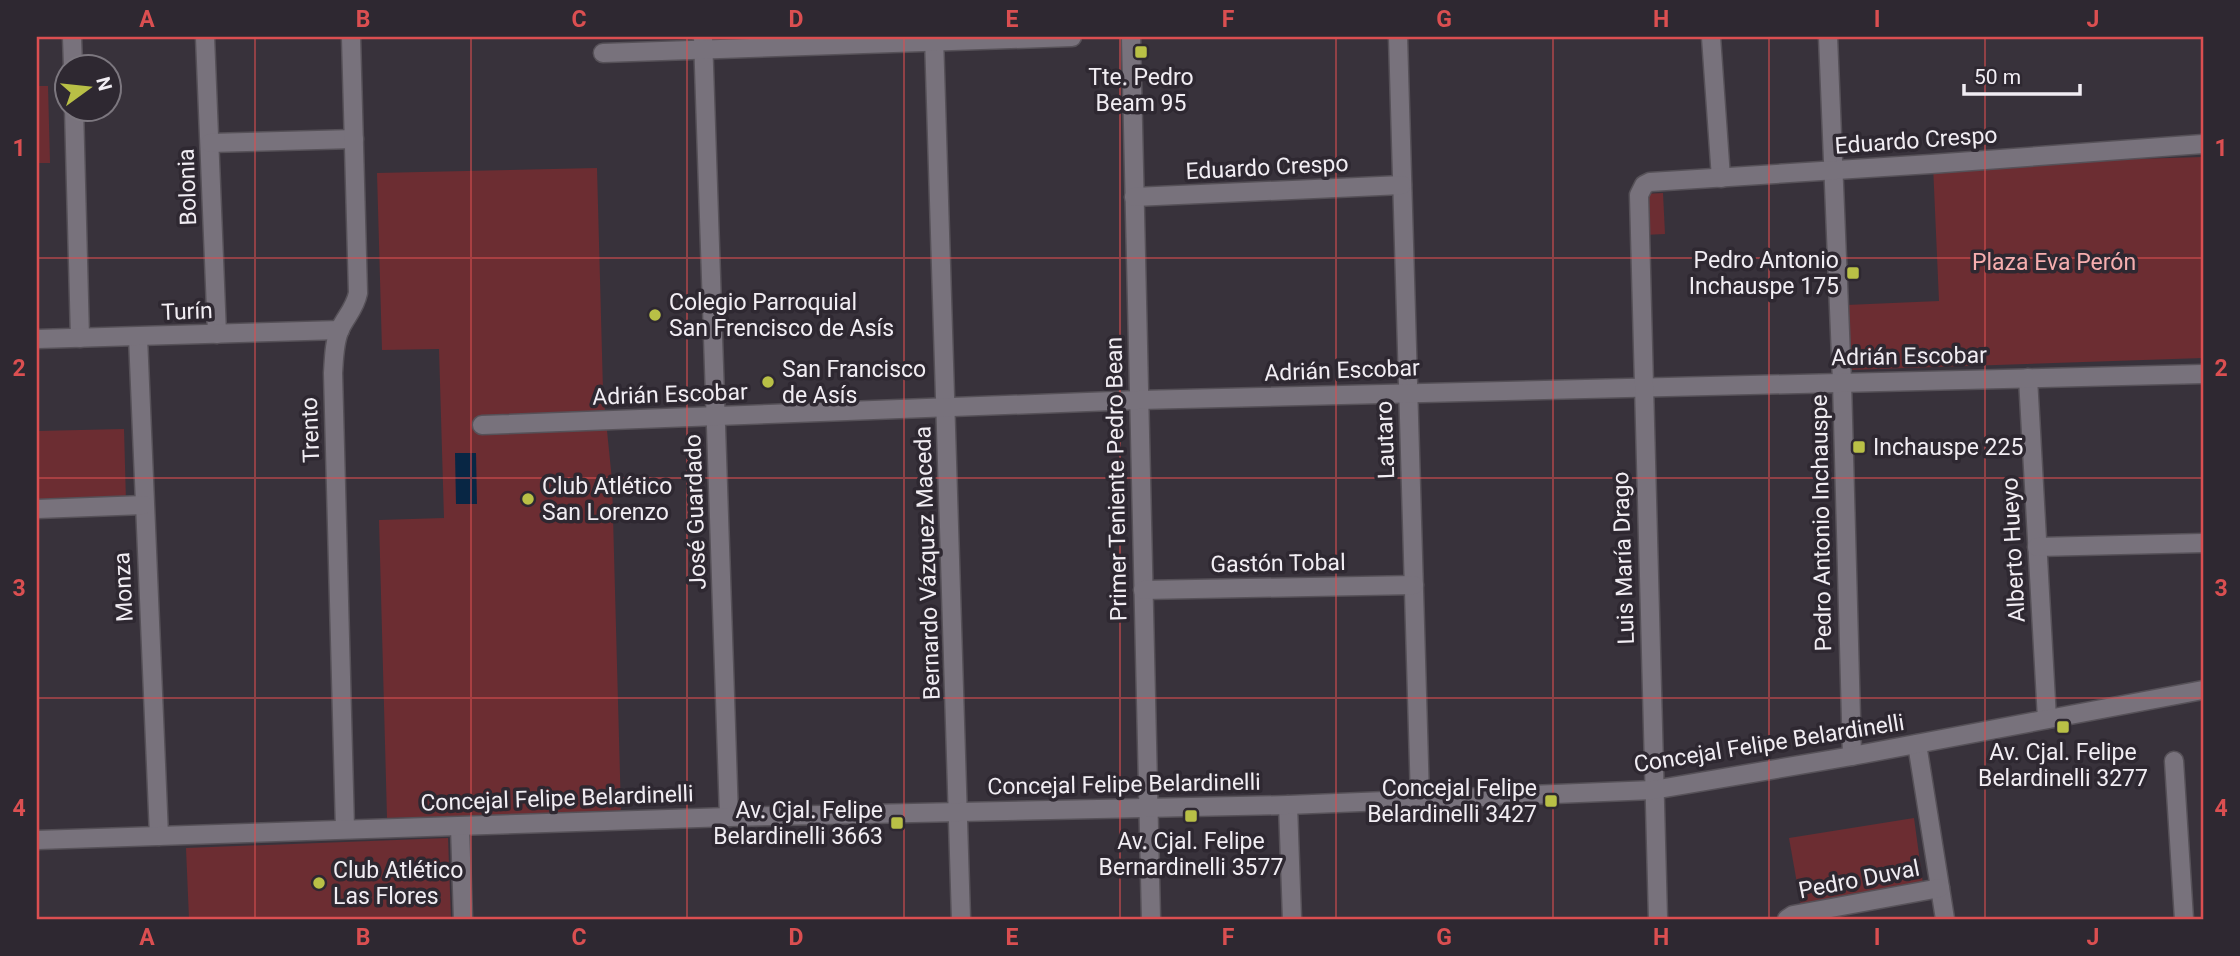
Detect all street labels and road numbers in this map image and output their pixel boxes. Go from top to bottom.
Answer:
street label: Eduardo Crespo [1834,121,1998,160]
street label: Bolonia [173,148,202,226]
street label: Eduardo Crespo [1185,150,1349,185]
street label: Turín [161,297,213,326]
street label: Primer Teniente Pedro Bean [1101,337,1132,621]
street label: Adrián Escobar [1831,342,1987,371]
street label: Adrián Escobar [1264,354,1420,387]
street label: Adrián Escobar [592,378,748,411]
street label: Pedro Antonio Inchauspe [1806,394,1837,652]
street label: Trento [296,397,325,463]
street label: Lautaro [1371,400,1400,480]
street label: Bernardo Vázquez Maceda [909,426,946,700]
street label: José Guardado [679,434,712,590]
street label: Luis María Drago [1607,471,1640,645]
street label: Alberto Hueyo [1996,477,2031,623]
street label: Gastón Tobal [1210,549,1346,578]
street label: Monza [108,551,139,623]
street label: Concejal Felipe Belardinelli [1632,709,1906,778]
street label: Concejal Felipe Belardinelli [987,769,1261,800]
street label: Concejal Felipe Belardinelli [420,780,694,817]
street label: Pedro Duval [1796,855,1922,904]

